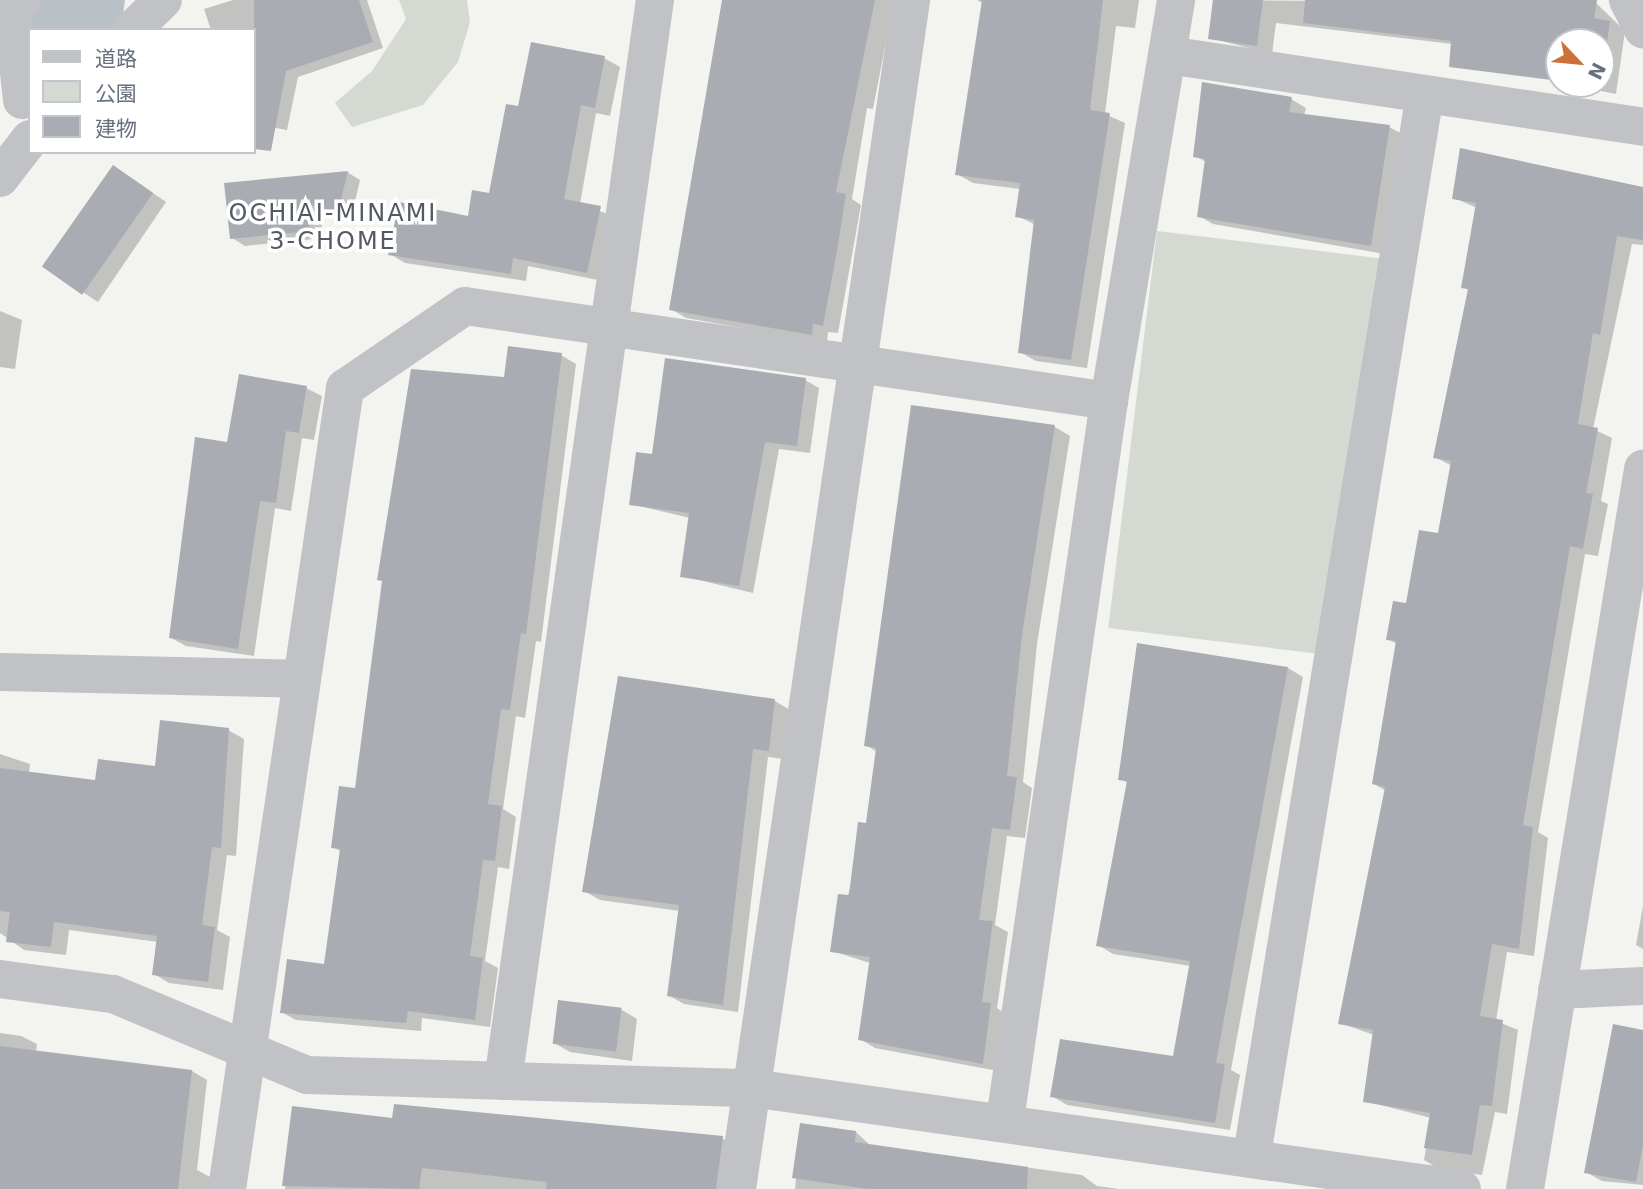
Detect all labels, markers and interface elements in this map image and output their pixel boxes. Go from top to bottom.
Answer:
legend [28,28,256,154]
north arrow [1545,28,1615,98]
text: 道路 [95,47,137,71]
text: N [1584,59,1610,83]
text: 公園 [95,82,137,106]
text: 建物 [95,117,137,141]
district label: OCHIAI-MINAMI 3-CHOME [230,200,436,256]

